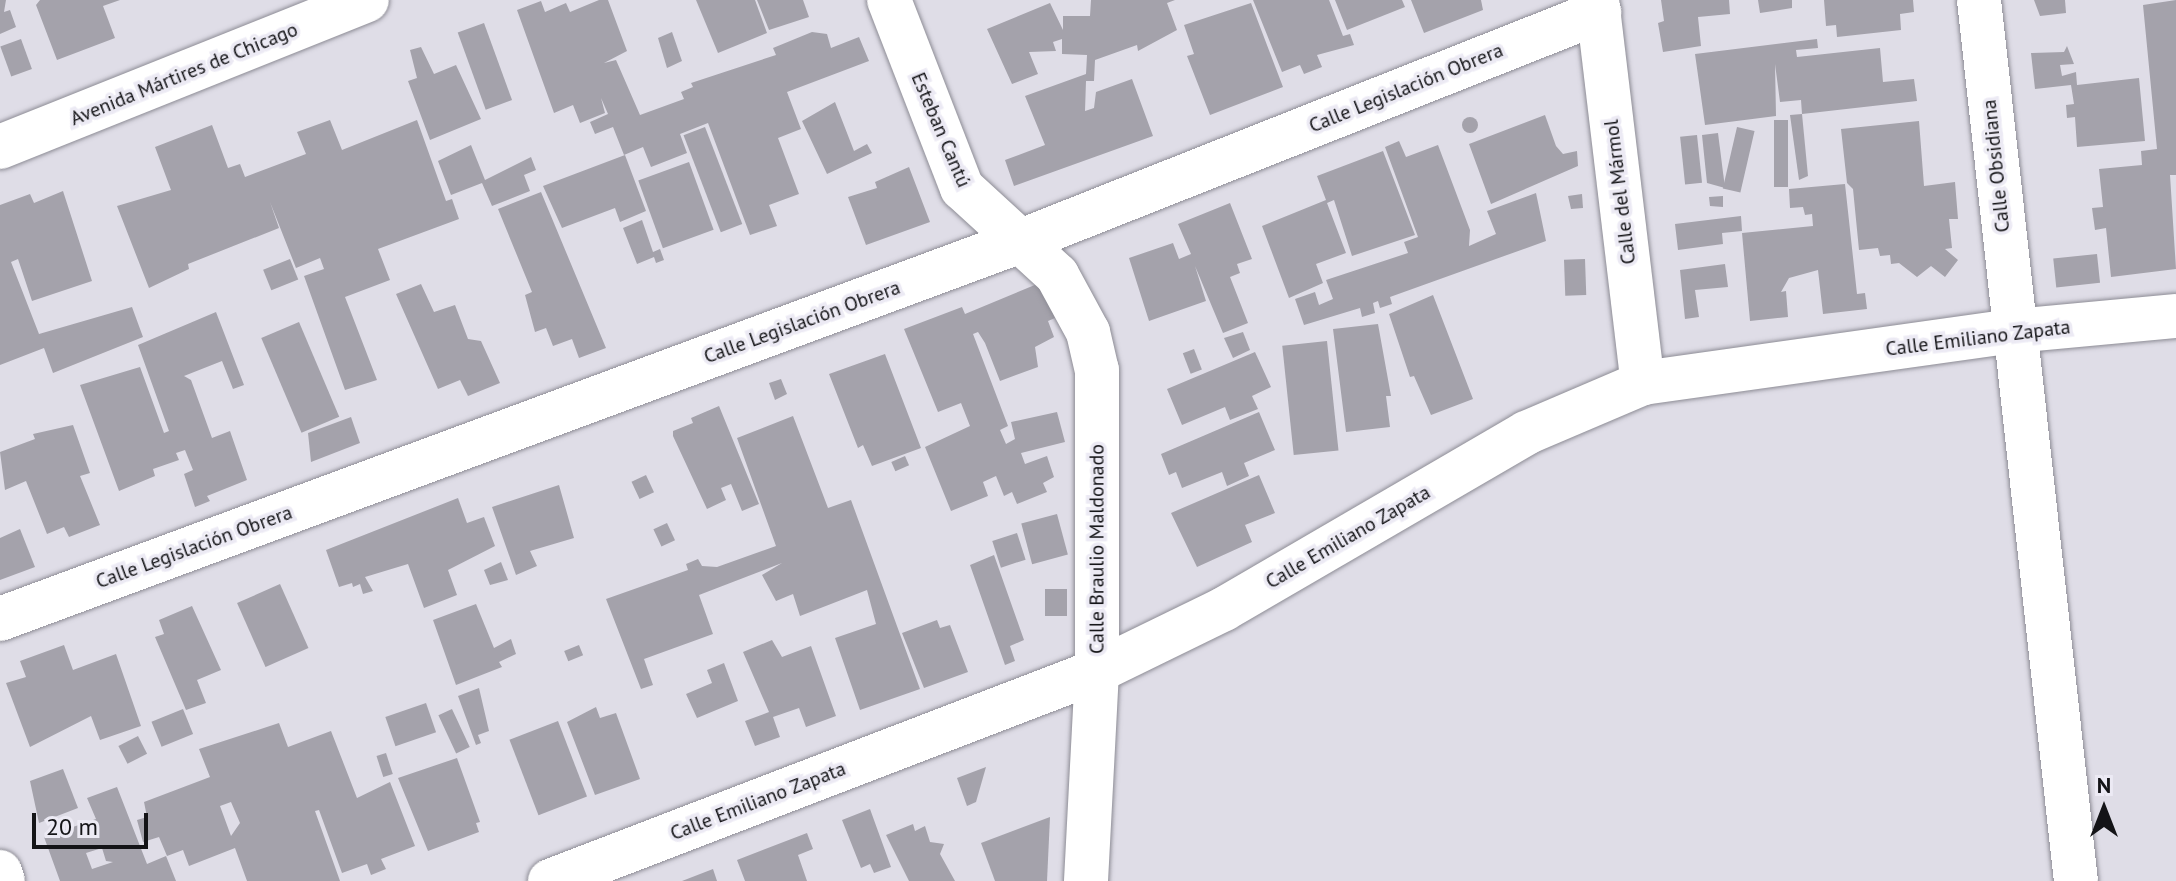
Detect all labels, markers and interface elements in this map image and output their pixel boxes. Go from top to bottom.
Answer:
street label: Avenida Mártires de Chicago [67,17,301,131]
street label: Calle Legislación Obrera [1305,38,1507,138]
street label: Esteban Cantú [906,69,976,191]
street label: Calle Obsidiana [1977,98,2015,234]
street label: Calle del Mármol [1599,118,1641,266]
street label: Calle Legislación Obrera [701,275,903,369]
street label: Calle Emiliano Zapata [1884,315,2072,361]
street label: Calle Braulio Maldonado [1085,444,1109,654]
street label: Calle Emiliano Zapata [1261,480,1435,594]
street label: Calle Legislación Obrera [93,500,295,594]
street label: Calle Emiliano Zapata [667,756,849,846]
north arrow [2064,769,2144,849]
text: N [2097,771,2111,799]
scale bar [36,797,152,847]
text: 20 m [46,811,98,842]

